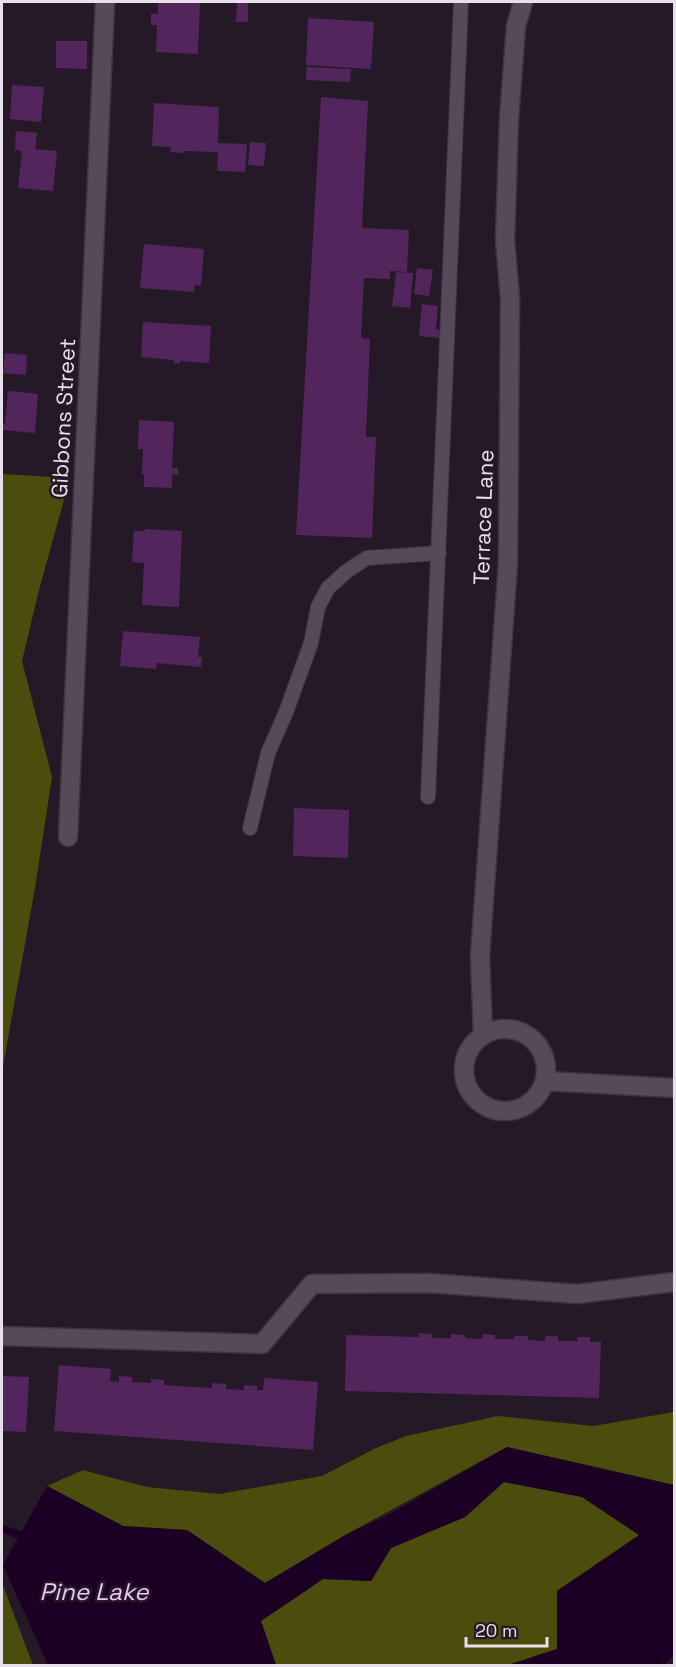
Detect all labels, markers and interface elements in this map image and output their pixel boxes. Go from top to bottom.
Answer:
street label: Gibbons Street [45,337,81,499]
street label: Terrace Lane [467,449,499,585]
water label: Pine Lake [40,1576,149,1607]
scale bar [466,1610,547,1648]
text: 20 m [475,1619,518,1642]

